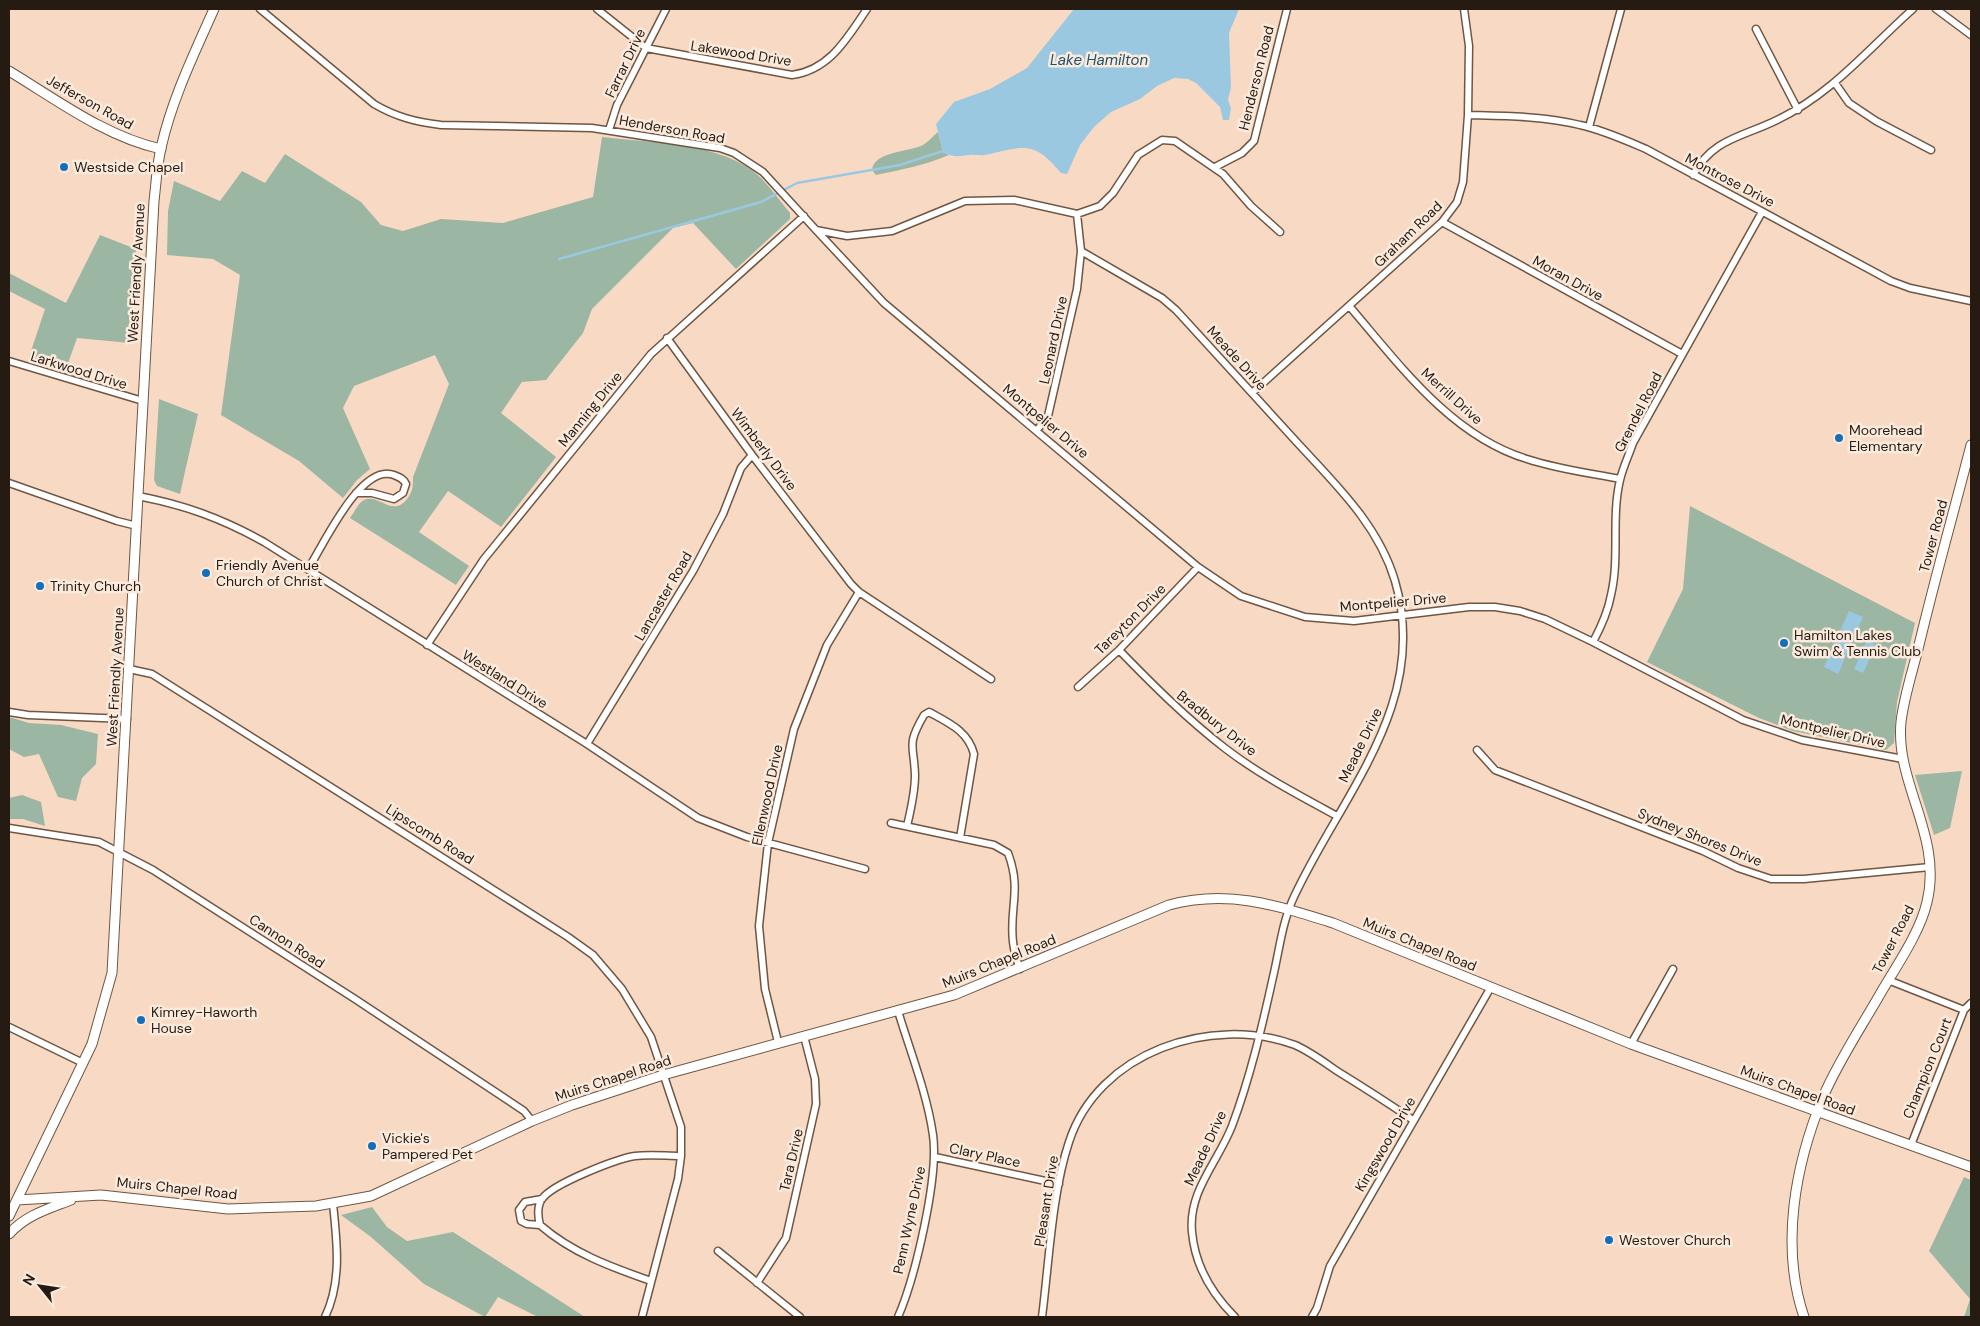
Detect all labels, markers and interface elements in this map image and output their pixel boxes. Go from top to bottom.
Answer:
street label: Henderson Road [1234,24,1278,132]
street label: Farrar Drive [601,25,649,101]
street label: Lakewood Drive [689,36,793,70]
water label: Lake Hamilton [1050,50,1148,70]
street label: Jefferson Road [43,71,137,133]
street label: Henderson Road [618,111,726,147]
street label: Montrose Drive [1682,149,1778,211]
place label: Westside Chapel [74,158,183,176]
marker: Westside Chapel [58,161,70,173]
street label: Graham Road [1370,197,1446,271]
street label: West Friendly Avenue [123,203,149,343]
street label: Moran Drive [1530,251,1606,305]
street label: Leonard Drive [1035,294,1071,386]
street label: Meade Drive [1203,322,1271,394]
street label: Larkwood Drive [29,347,129,393]
street label: Merrill Drive [1418,364,1487,428]
street label: Manning Drive [554,368,626,450]
street label: Grendel Road [1610,369,1666,455]
street label: Montpelier Drive [999,380,1093,462]
street label: Wimberly Drive [727,404,801,494]
place label: Moorehead Elementary [1849,421,1923,455]
marker: Moorehead Elementary [1833,432,1845,444]
street label: Tower Road [1915,498,1951,574]
street label: Lancaster Road [630,548,696,644]
place label: Friendly Avenue Church of Christ [216,556,322,590]
marker: Friendly Avenue Church of Christ [200,567,212,579]
place label: Trinity Church [50,577,141,595]
marker: Trinity Church [34,580,46,592]
street label: Tareyton Drive [1091,580,1169,658]
street label: Montpelier Drive [1339,588,1447,616]
street label: West Friendly Avenue [102,607,128,747]
place label: Hamilton Lakes Swim & Tennis Club [1794,626,1921,660]
marker: Hamilton Lakes Swim & Tennis Club [1778,637,1790,649]
street label: Westland Drive [459,646,551,712]
street label: Bradbury Drive [1173,686,1261,760]
street label: Meade Drive [1334,705,1386,785]
street label: Montpelier Drive [1779,710,1887,752]
street label: Ellenwood Drive [748,743,787,847]
street label: Lipscomb Road [383,800,477,868]
street label: Sydney Shores Drive [1635,804,1765,870]
street label: Tower Road [1868,902,1918,976]
street label: Cannon Road [246,910,328,972]
street label: Muirs Chapel Road [1361,913,1479,975]
street label: Muirs Chapel Road [940,930,1058,992]
place label: Kimrey-Haworth House [151,1003,257,1037]
marker: Kimrey-Haworth House [135,1014,147,1026]
street label: Champion Court [1899,1015,1955,1121]
street label: Muirs Chapel Road [553,1051,673,1105]
street label: Muirs Chapel Road [1738,1061,1858,1119]
street label: Kingswood Drive [1350,1093,1420,1195]
street label: Meade Drive [1180,1107,1230,1188]
street label: Tara Drive [775,1127,807,1193]
place label: Vickie's Pampered Pet [382,1129,473,1163]
street label: Clary Place [948,1139,1022,1171]
marker: Vickie's Pampered Pet [366,1140,378,1152]
street label: Pleasant Drive [1030,1154,1062,1248]
street label: Penn Wyne Drive [889,1164,929,1276]
street label: Muirs Chapel Road [116,1173,238,1203]
place label: Westover Church [1619,1231,1731,1249]
marker: Westover Church [1603,1234,1615,1246]
north arrow [15,1261,65,1311]
text: N [18,1271,39,1288]

